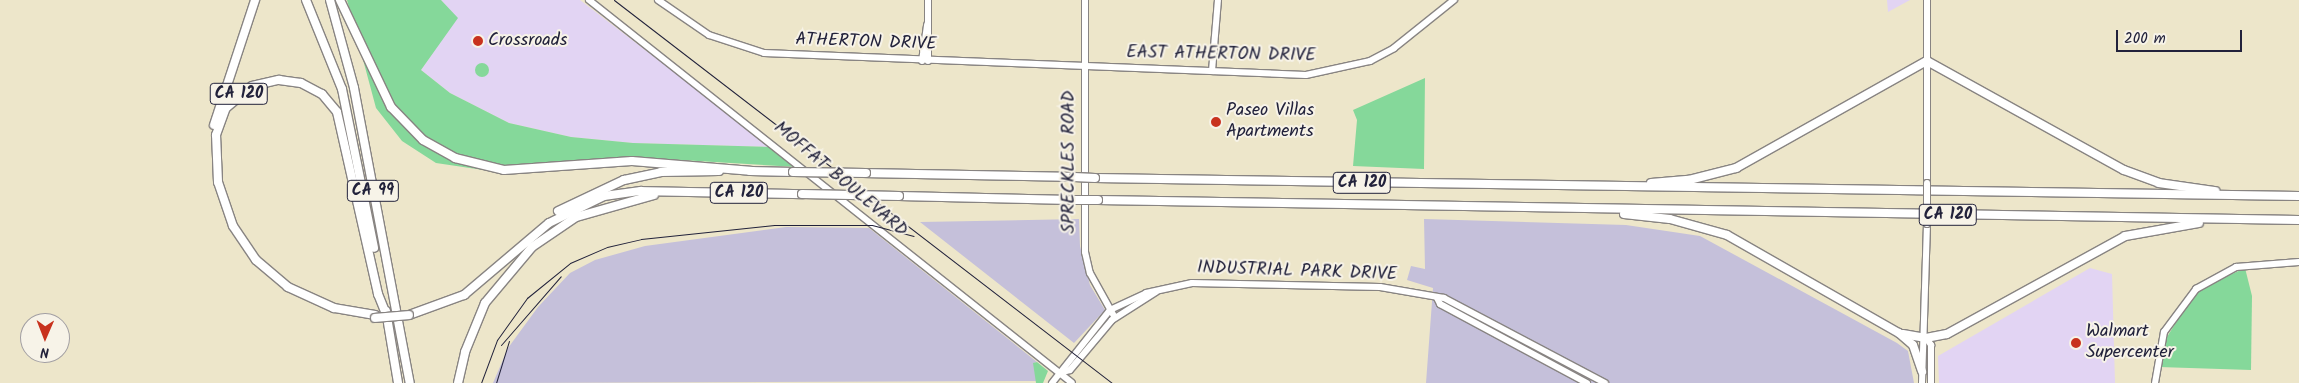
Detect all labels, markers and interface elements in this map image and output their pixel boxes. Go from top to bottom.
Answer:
scale bar [2119,20,2245,52]
text: 200 m [2124,27,2166,51]
place label: Crossroads [488,30,567,52]
street label: ATHERTON DRIVE [795,30,937,56]
marker: Crossroads [472,35,484,47]
street label: EAST ATHERTON DRIVE [1126,43,1316,67]
road number: CA 120 [209,80,269,108]
street label: SPRECKLES ROAD [1059,90,1081,234]
place label: Paseo Villas Apartments [1226,101,1314,144]
marker: Paseo Villas Apartments [1210,116,1222,128]
street label: MOFFAT BOULEVARD [769,118,911,242]
road number: CA 120 [1332,170,1392,197]
road number: CA 99 [347,178,399,205]
road number: CA 120 [709,180,769,207]
road number: CA 120 [1918,202,1978,228]
street label: INDUSTRIAL PARK DRIVE [1197,258,1397,286]
north arrow [20,313,70,363]
place label: Walmart Supercenter [2086,322,2174,364]
marker: Walmart Supercenter [2070,337,2082,349]
text: N [40,341,49,363]

